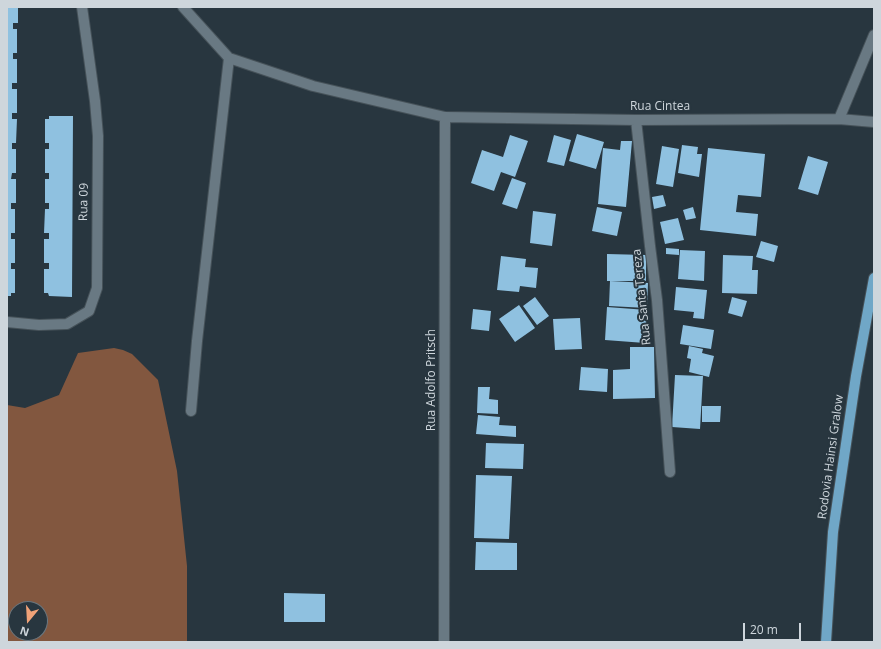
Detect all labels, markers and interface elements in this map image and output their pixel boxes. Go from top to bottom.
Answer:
street label: Rua Cintea [630,100,690,114]
street label: Rua 09 [76,183,92,221]
street label: Rua Santa Tereza [630,248,654,346]
street label: Rua Adolfo Pritsch [425,329,439,431]
street label: Rodovia Hainsi Gralow [815,394,847,520]
north arrow [8,601,48,641]
scale bar [745,615,803,641]
text: 20 m [750,621,778,638]
text: N [18,623,31,640]

